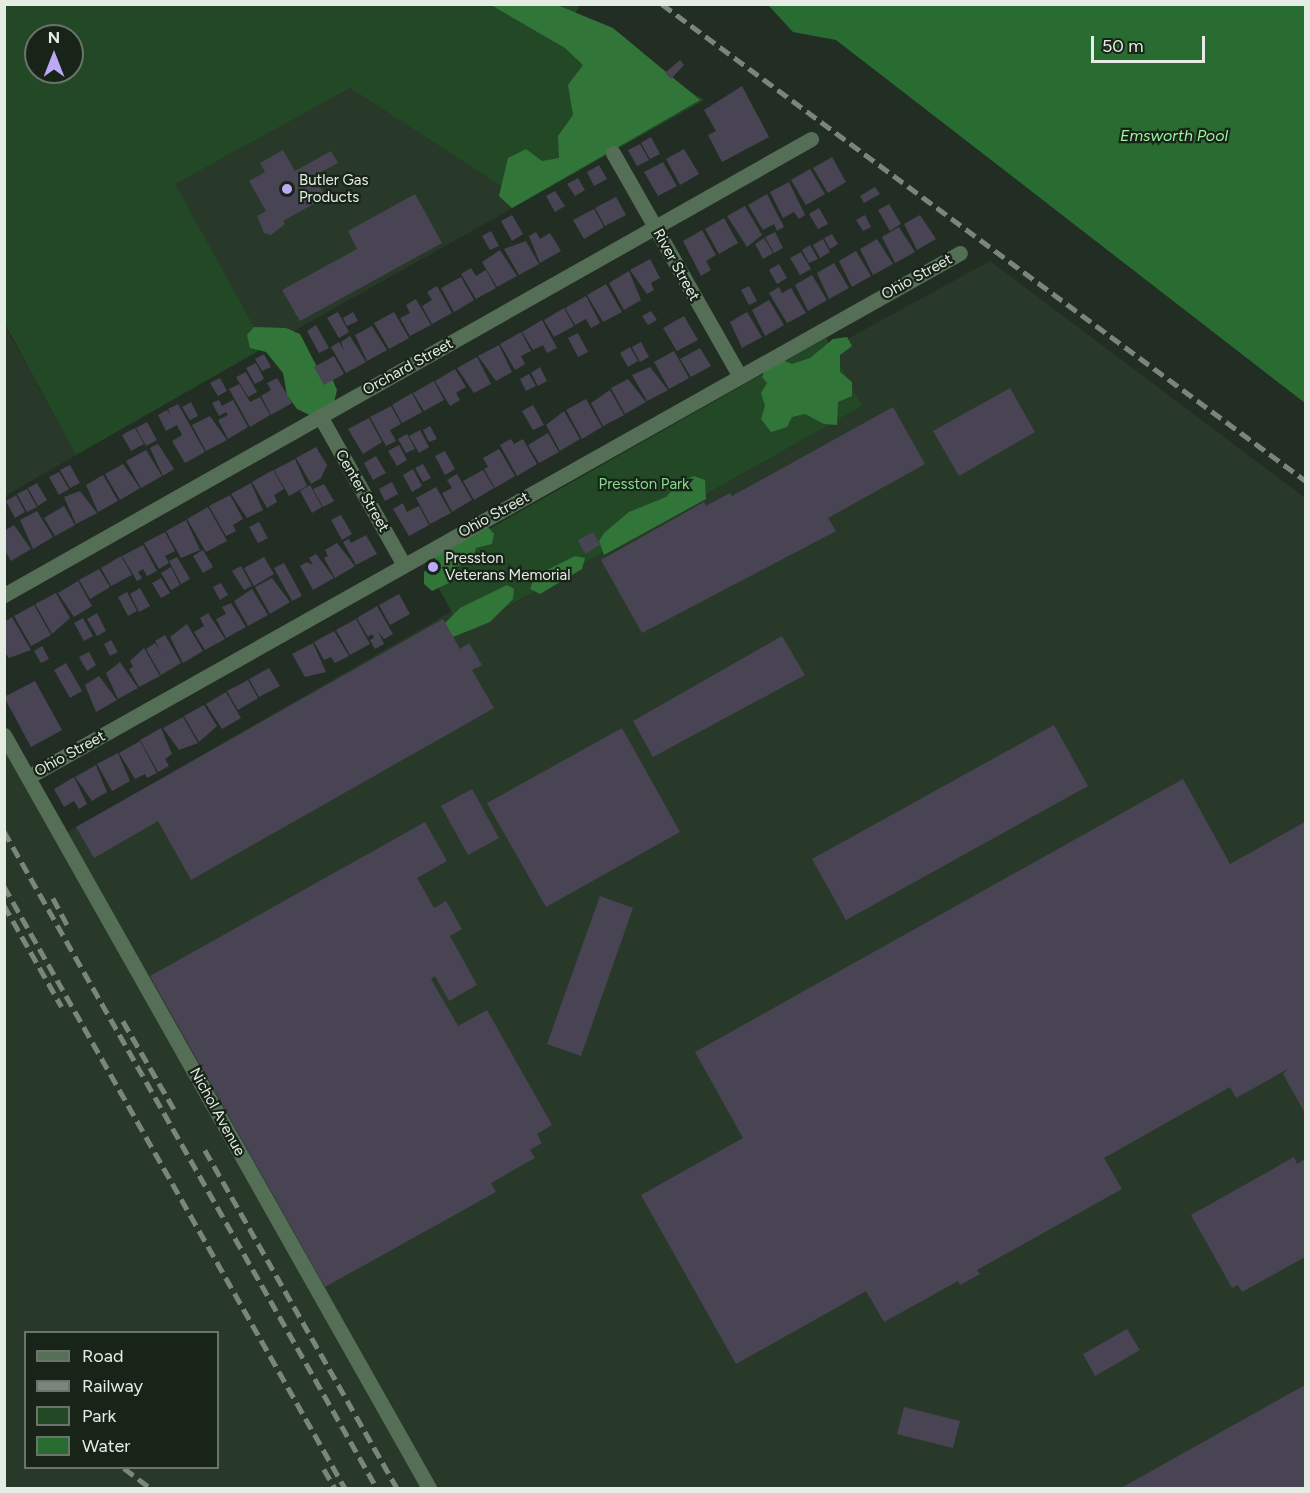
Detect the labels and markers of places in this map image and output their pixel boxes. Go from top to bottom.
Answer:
place label: Butler Gas Products [299,171,369,206]
marker: Butler Gas Products [280,182,294,196]
place label: Presston Veterans Memorial [445,549,570,584]
marker: Presston Veterans Memorial [426,560,440,574]

